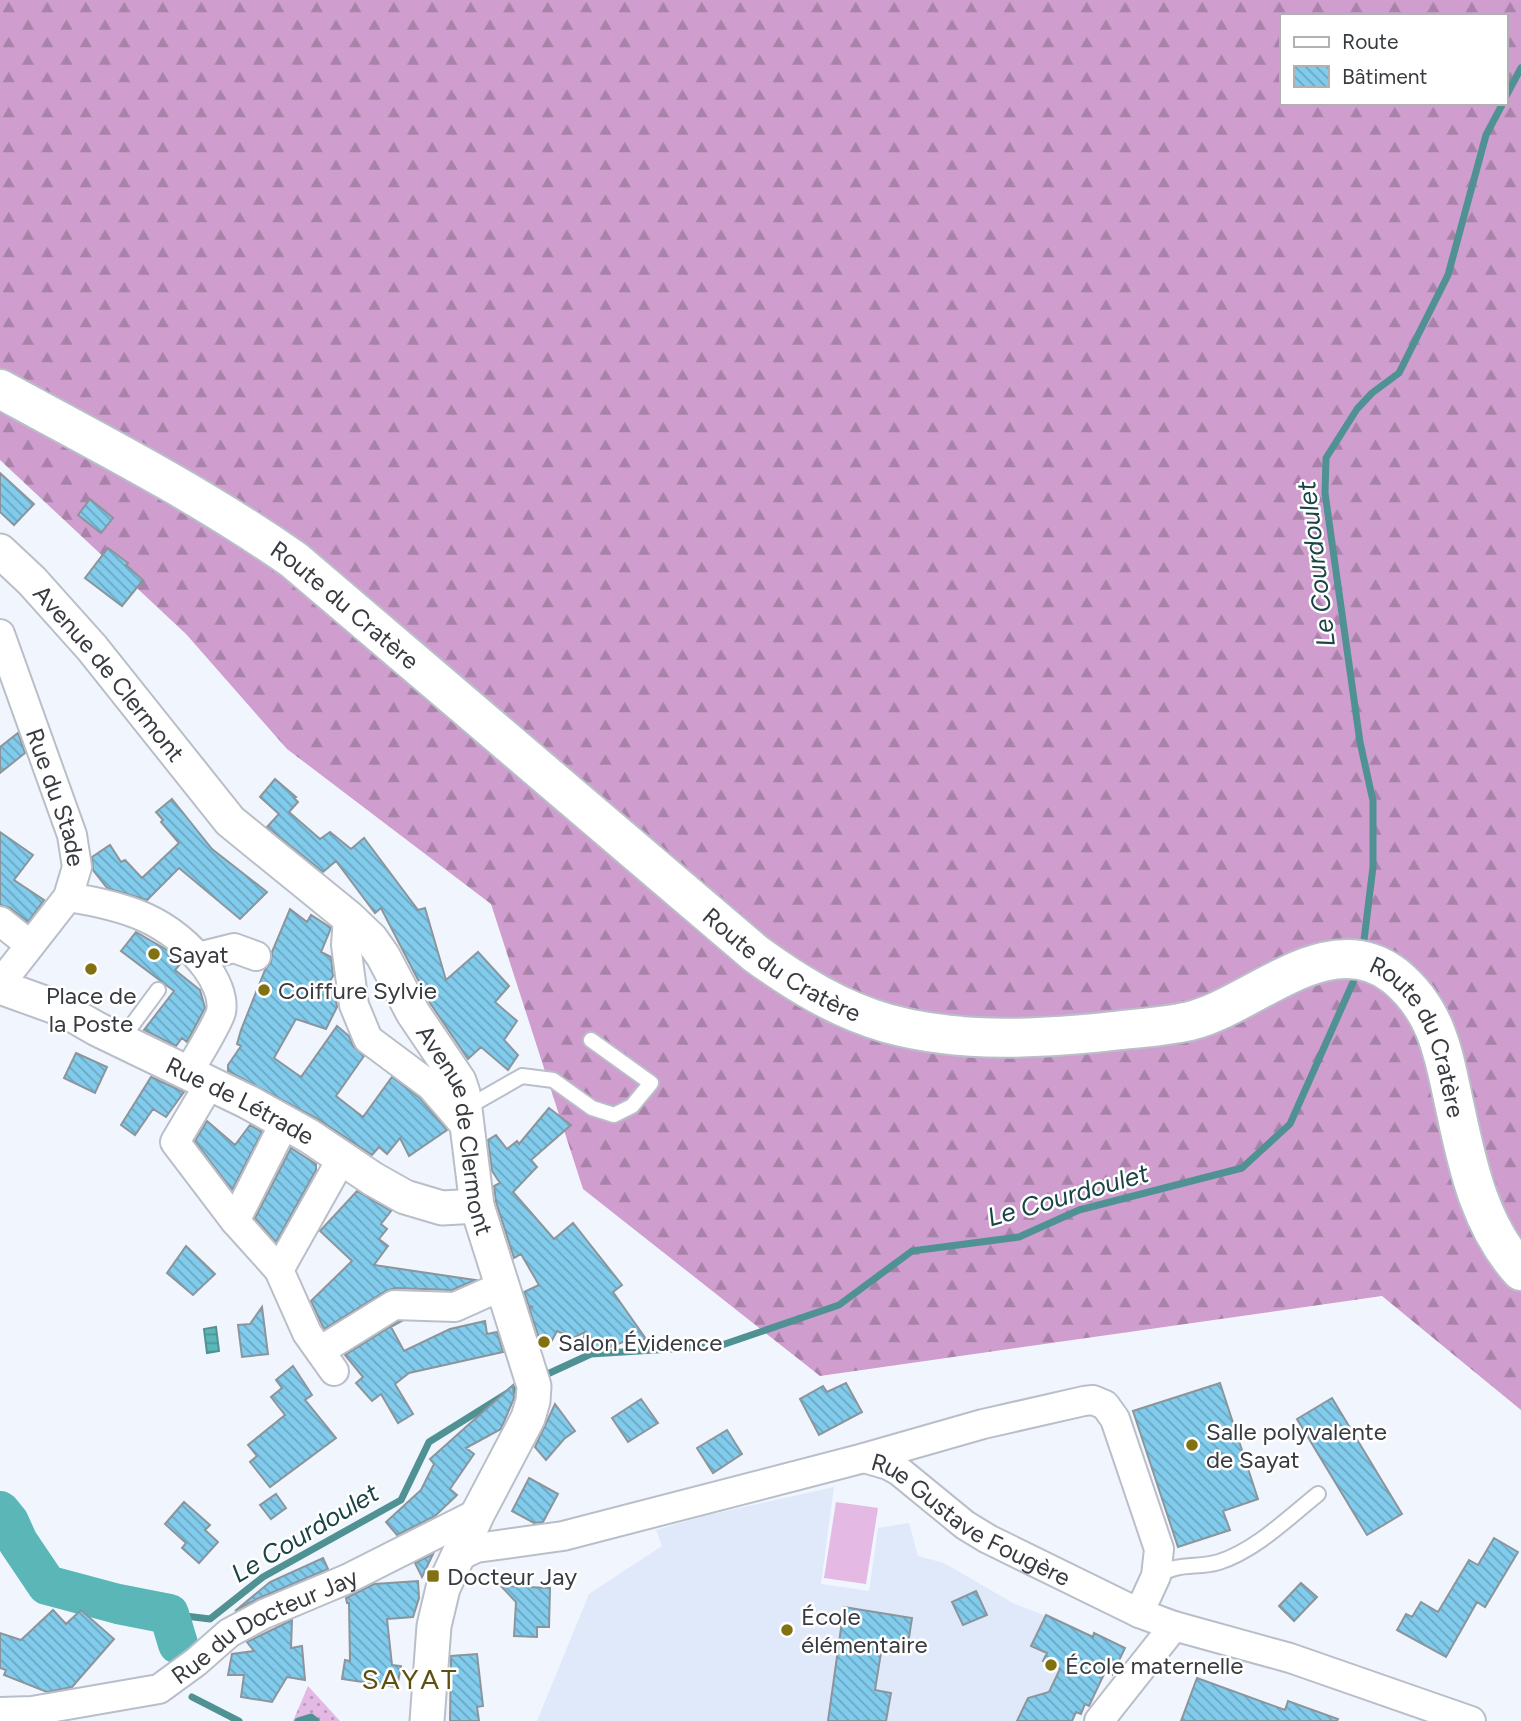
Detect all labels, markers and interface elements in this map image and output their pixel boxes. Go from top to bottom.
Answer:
legend [1280,14,1507,105]
text: Route [1342,29,1398,54]
text: Bâtiment [1342,64,1427,89]
water label: Le Courdoulet [1290,479,1342,648]
street label: Route du Cratère [265,534,425,675]
street label: Avenue de Clermont [28,579,191,767]
street label: Rue du Stade [20,724,91,868]
street label: Route du Cratère [697,901,865,1027]
place label: Sayat [168,940,228,969]
marker: Sayat [146,946,162,962]
street label: Route du Cratère [1365,949,1471,1120]
marker: Place de la Poste [83,961,99,977]
place label: Coiffure Sylvie [278,976,437,1005]
place label: Place de la Poste [46,981,136,1038]
marker: Coiffure Sylvie [256,982,272,998]
street label: Avenue de Clermont [411,1019,500,1239]
street label: Rue de Létrade [161,1050,319,1151]
water label: Le Courdoulet [984,1156,1153,1233]
place label: Salon Évidence [558,1328,722,1357]
marker: Salon Évidence [536,1334,552,1350]
place label: Salle polyvalente de Sayat [1206,1417,1387,1474]
marker: Salle polyvalente de Sayat [1184,1437,1200,1453]
street label: Rue Gustave Fougère [868,1446,1075,1592]
water label: Le Courdoulet [225,1476,385,1590]
street label: Rue du Docteur Jay [165,1561,363,1690]
place label: Docteur Jay [447,1562,577,1591]
marker: Docteur Jay [425,1568,441,1584]
place label: École élémentaire [801,1602,928,1659]
marker: École élémentaire [779,1622,795,1638]
place label: École maternelle [1065,1651,1243,1680]
marker: École maternelle [1043,1657,1059,1673]
district label: SAYAT [362,1662,458,1696]

